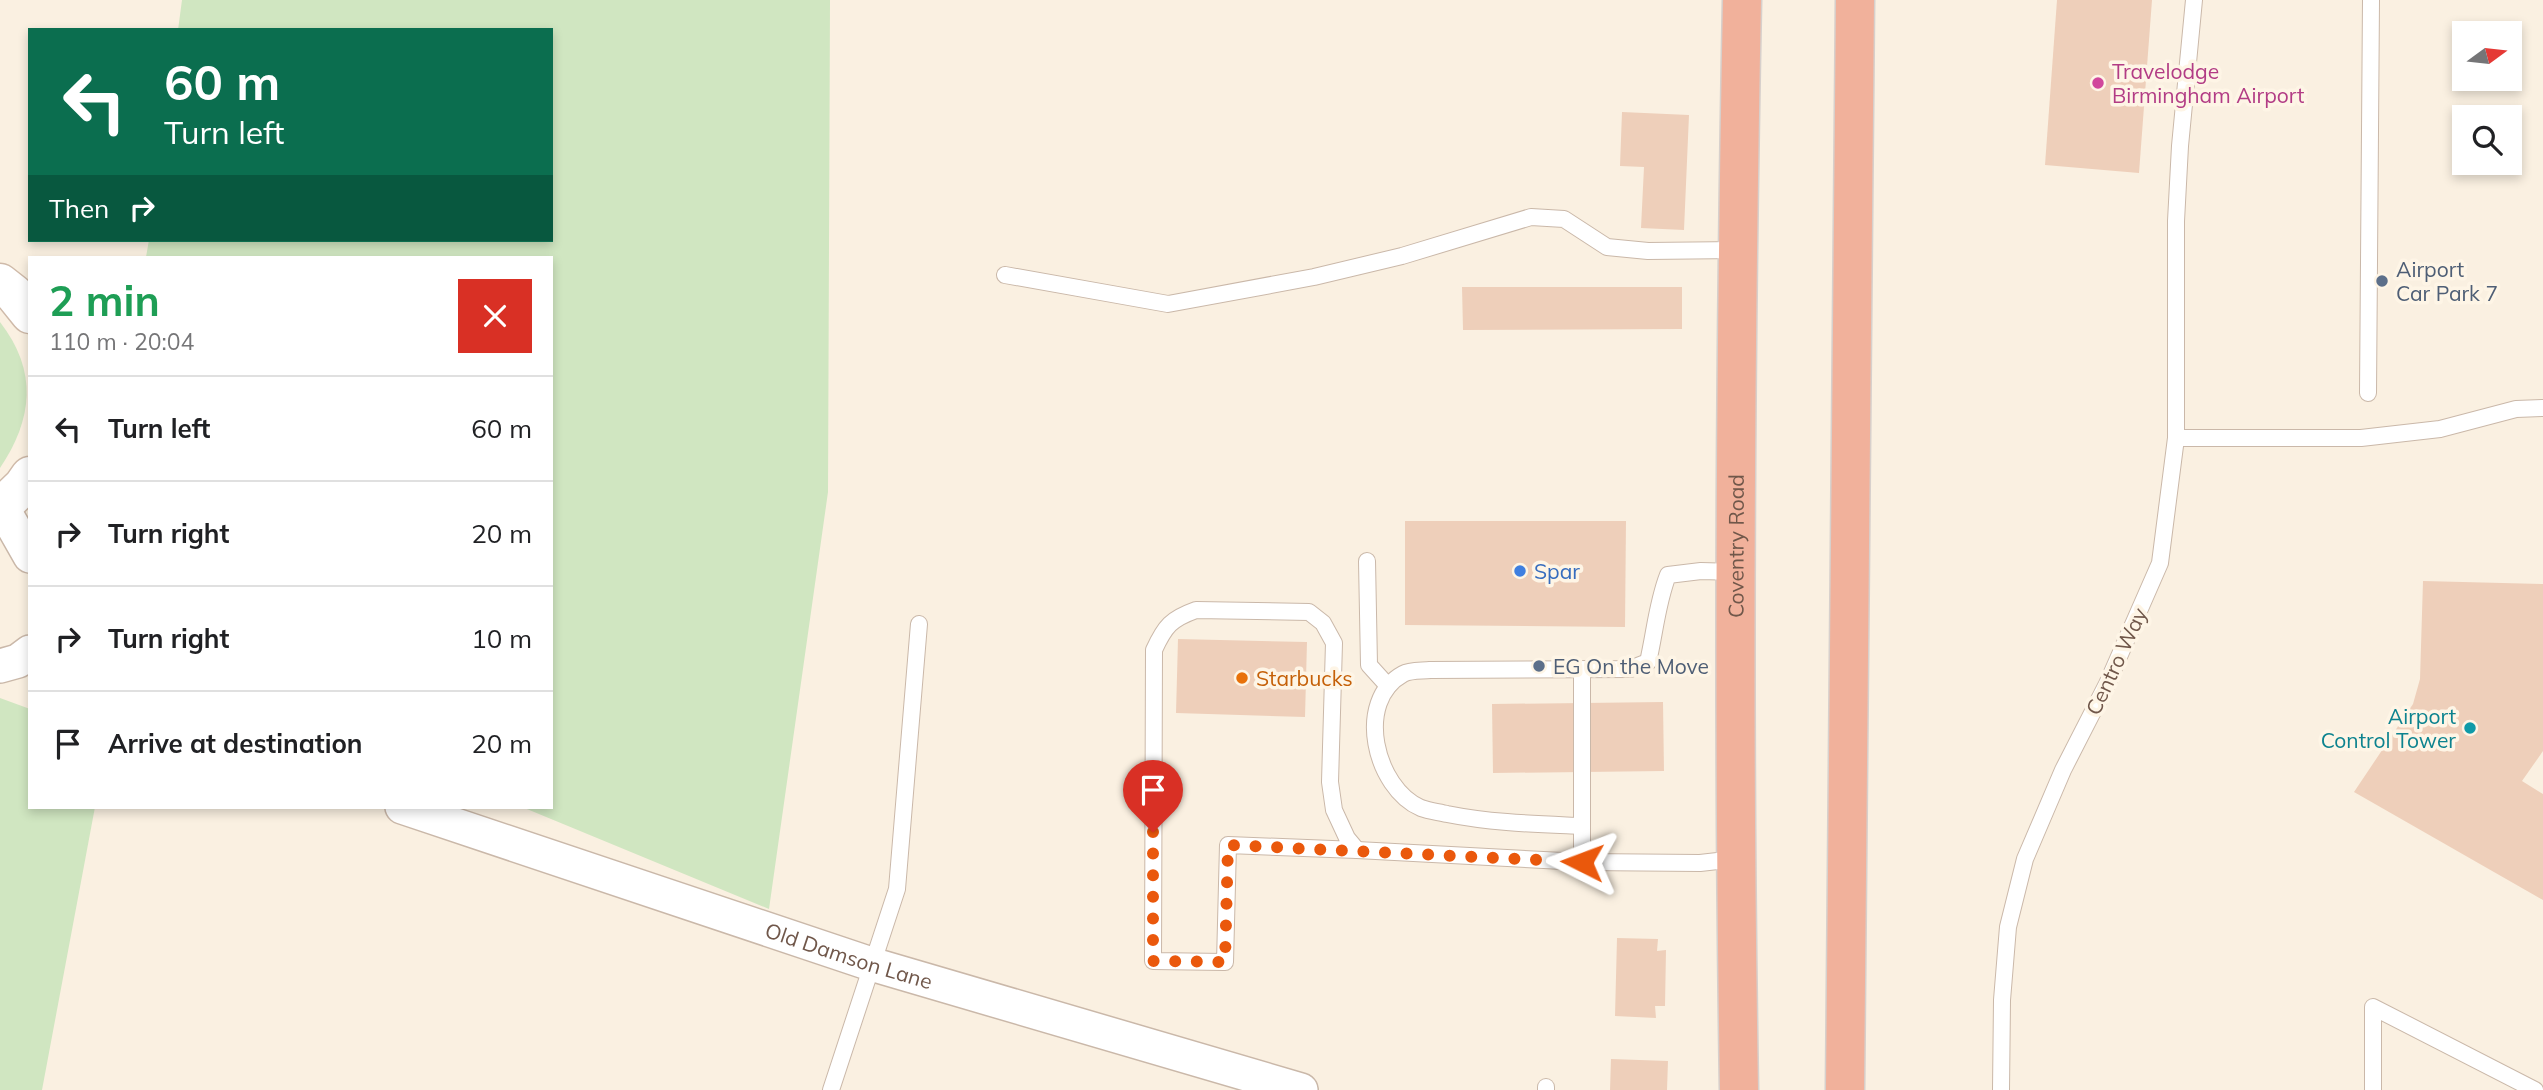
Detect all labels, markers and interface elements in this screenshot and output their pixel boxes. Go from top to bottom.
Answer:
north arrow [2452,21,2522,91]
map controls [2452,21,2522,175]
text: 60 m [164,51,280,112]
icon: left [49,56,140,147]
place label: Travelodge Birmingham Airport [2112,58,2304,108]
marker: Travelodge Birmingham Airport [2090,75,2106,91]
button: search [2452,105,2522,175]
text: Turn left [164,112,284,152]
icon: right [123,189,161,227]
text: Then [49,192,109,225]
place label: Airport Car Park 7 [2396,256,2498,306]
marker: Airport Car Park 7 [2374,273,2390,289]
text: 2 min [49,274,160,327]
button: close [458,279,532,353]
text: 110 m · 20:04 [49,327,194,356]
icon: left [49,410,87,448]
text: Turn left [108,412,210,445]
text: 60 m [471,412,532,445]
street label: Coventry Road [1722,474,1749,618]
icon: right [49,515,87,553]
text: Turn right [108,517,229,550]
text: 20 m [471,517,532,550]
place label: Spar [1534,558,1580,584]
marker: Spar [1512,563,1528,579]
street label: Centro Way [2080,603,2152,719]
icon: right [49,620,87,658]
text: Turn right [108,622,229,655]
text: 10 m [471,622,532,655]
place label: EG On the Move [1553,653,1709,679]
marker: EG On the Move [1531,658,1547,674]
place label: Starbucks [1256,665,1353,691]
marker: Starbucks [1234,670,1250,686]
place label: Airport Control Tower [2321,703,2456,753]
marker: Airport Control Tower [2462,720,2478,736]
icon: arrive [49,725,87,763]
text: Arrive at destination [108,727,363,760]
text: 20 m [471,727,532,760]
pin [1123,760,1183,832]
icon: arrive [1134,771,1172,809]
position arrow [1545,825,1619,899]
street label: Old Damson Lane [762,917,936,994]

